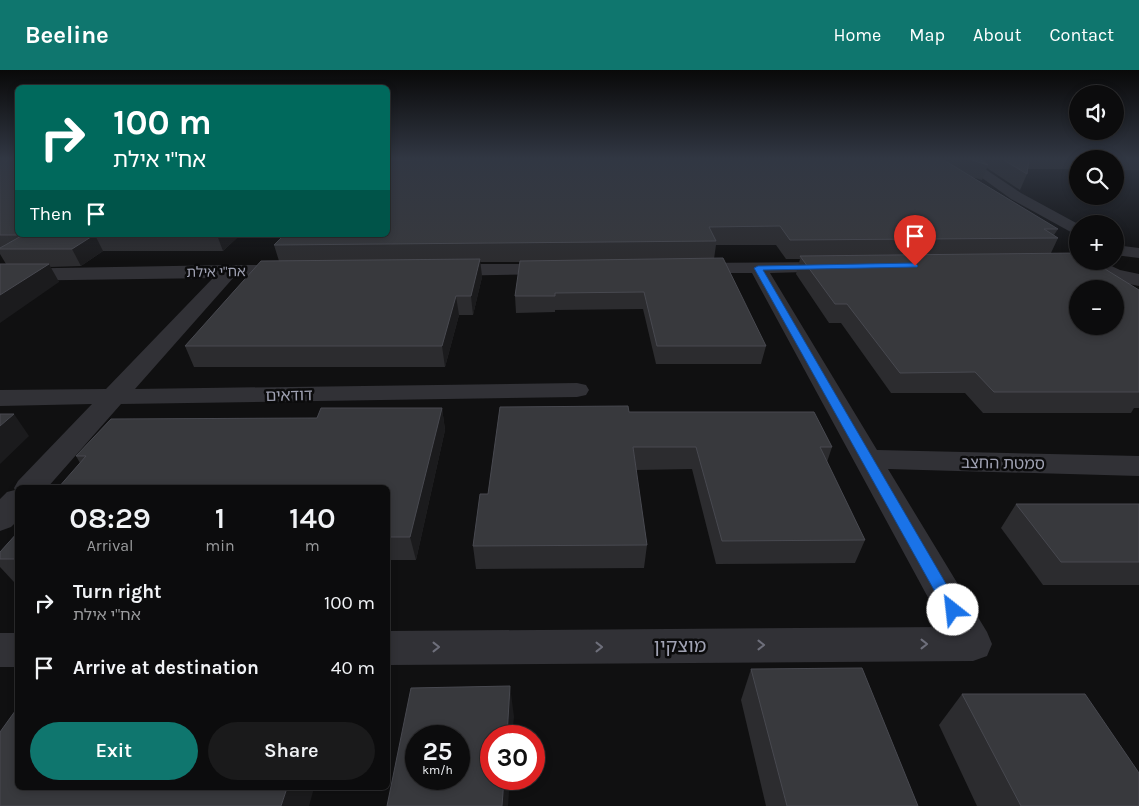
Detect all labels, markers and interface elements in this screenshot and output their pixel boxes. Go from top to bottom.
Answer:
text: Beeline [25,21,109,49]
text: Home [833,24,881,46]
text: Map [909,24,945,46]
text: About [973,24,1022,46]
text: Contact [1050,24,1114,46]
map controls [1069,85,1124,335]
button: sound [1069,85,1124,140]
text: 100 m [113,102,212,143]
icon: right [30,105,95,170]
text: אח"י אילת [113,147,206,173]
button: search [1069,150,1124,205]
icon: arrive [82,200,110,228]
text: Then [30,203,72,225]
pin [894,215,936,266]
button: + [1069,215,1124,270]
icon: arrive [901,222,929,250]
street label: אח"י אילת [186,263,246,281]
button: − [1069,280,1124,335]
street label: דודאים [265,385,313,405]
street label: סמטת החצב [961,453,1045,473]
text: 08:29 [69,500,151,536]
text: 1 [215,500,225,536]
text: 140 [289,500,336,536]
text: Arrival [87,536,134,555]
text: min [205,536,235,555]
text: m [305,536,320,555]
text: Turn right [73,581,162,603]
position arrow [926,583,978,635]
icon: right [30,589,58,617]
text: 100 m [324,592,375,614]
text: אח"י אילת [73,605,141,624]
street label: מוצקין [654,635,706,657]
one-way arrow [920,639,928,649]
one-way arrow [758,640,765,650]
one-way arrow [595,641,603,652]
one-way arrow [432,642,440,653]
icon: arrive [30,654,58,682]
text: Arrive at destination [73,657,259,679]
text: 40 m [331,657,375,679]
button: Exit [30,722,198,780]
button: Share [208,722,375,780]
speed limit sign: 30 [480,725,545,790]
text: 25 [423,737,452,766]
text: km/h [422,763,453,777]

